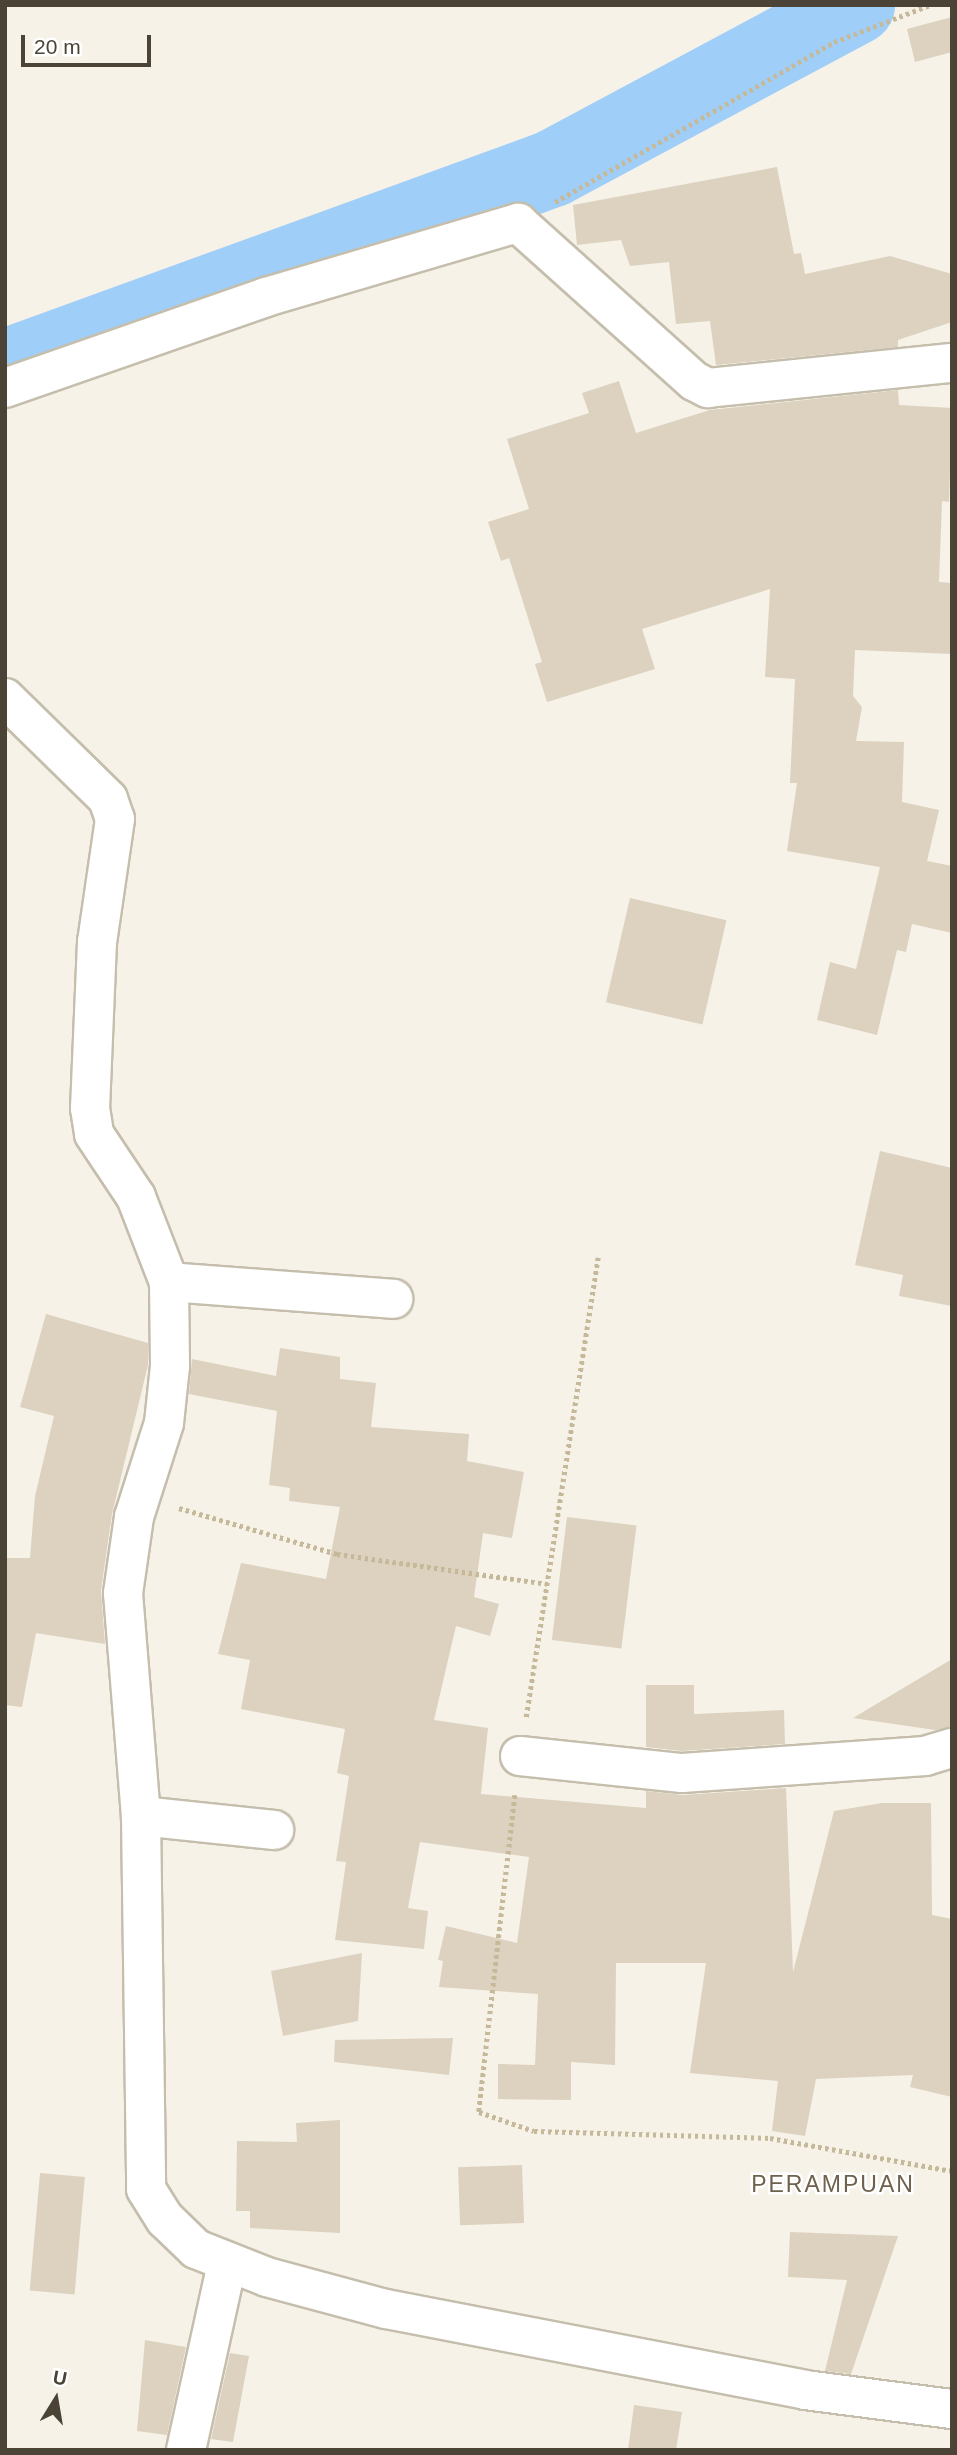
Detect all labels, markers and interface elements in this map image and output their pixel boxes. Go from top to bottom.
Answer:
scale bar [24,21,154,65]
text: 20 m [34,35,81,58]
district label: PERAMPUAN [752,2170,914,2198]
north arrow [21,2364,91,2434]
text: U [51,2366,69,2390]

